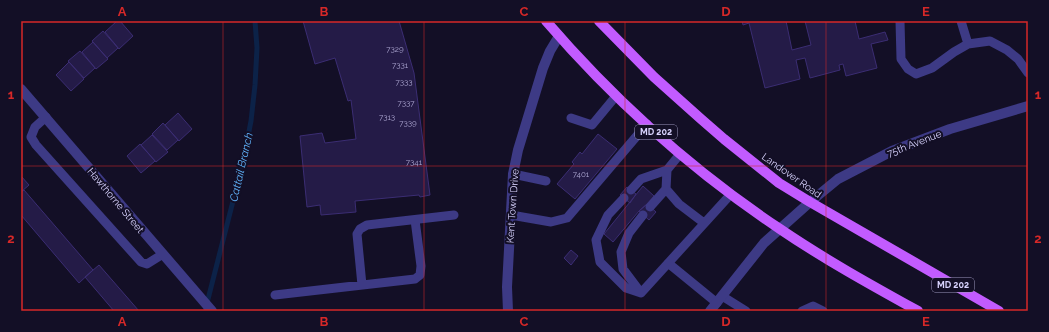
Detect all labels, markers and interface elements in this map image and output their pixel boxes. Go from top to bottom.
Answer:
text: A [118,4,127,19]
text: B [320,4,329,19]
text: C [520,4,529,19]
text: D [721,4,731,19]
text: E [922,4,930,19]
house number: 7329 [386,44,404,54]
house number: 7331 [392,60,409,70]
house number: 7333 [395,77,413,87]
text: 1 [8,87,15,102]
text: 1 [1035,87,1042,102]
house number: 7337 [397,98,415,108]
house number: 7313 [379,112,395,122]
house number: 7339 [399,118,417,128]
road number: MD 202 [635,125,677,139]
street label: 75th Avenue [886,128,943,159]
water label: Cattail Branch [227,131,256,203]
street label: Landover Road [760,151,824,200]
house number: 7341 [406,157,423,167]
street label: Hawthorne Street [85,166,146,236]
street label: Kent Town Drive [504,168,521,244]
house number: 7401 [573,169,590,179]
text: 2 [7,231,15,246]
text: 2 [1034,231,1042,246]
road number: MD 202 [932,278,974,292]
text: A [118,314,127,329]
text: B [320,314,329,329]
text: C [520,314,529,329]
text: D [721,314,731,329]
text: E [922,314,930,329]

